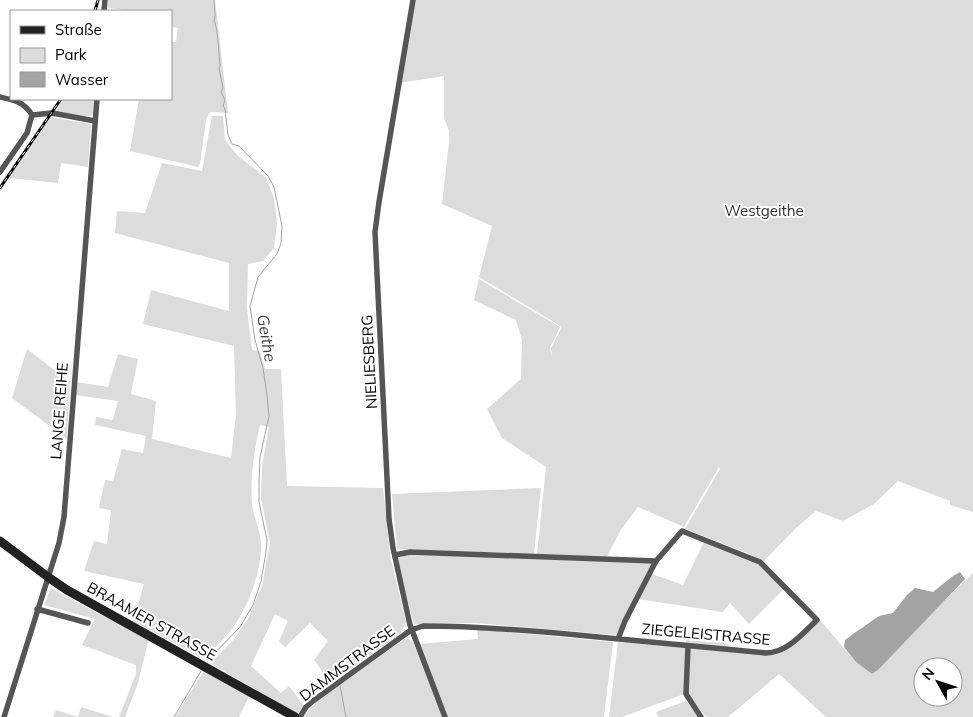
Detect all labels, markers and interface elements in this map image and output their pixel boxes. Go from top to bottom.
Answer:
legend [10,10,172,100]
text: Straße [55,20,102,39]
text: Park [55,45,87,64]
text: Wasser [55,70,109,89]
park label: Westgeithe [724,201,804,220]
water label: Geithe [253,313,281,364]
street label: NIELIESBERG [357,314,381,410]
street label: LANGE REIHE [46,362,72,460]
street label: BRAAMER STRASSE [84,577,220,665]
street label: ZIEGELEISTRASSE [641,619,771,649]
street label: DAMMSTRASSE [296,621,399,705]
north arrow [913,657,963,707]
text: N [918,664,938,683]

